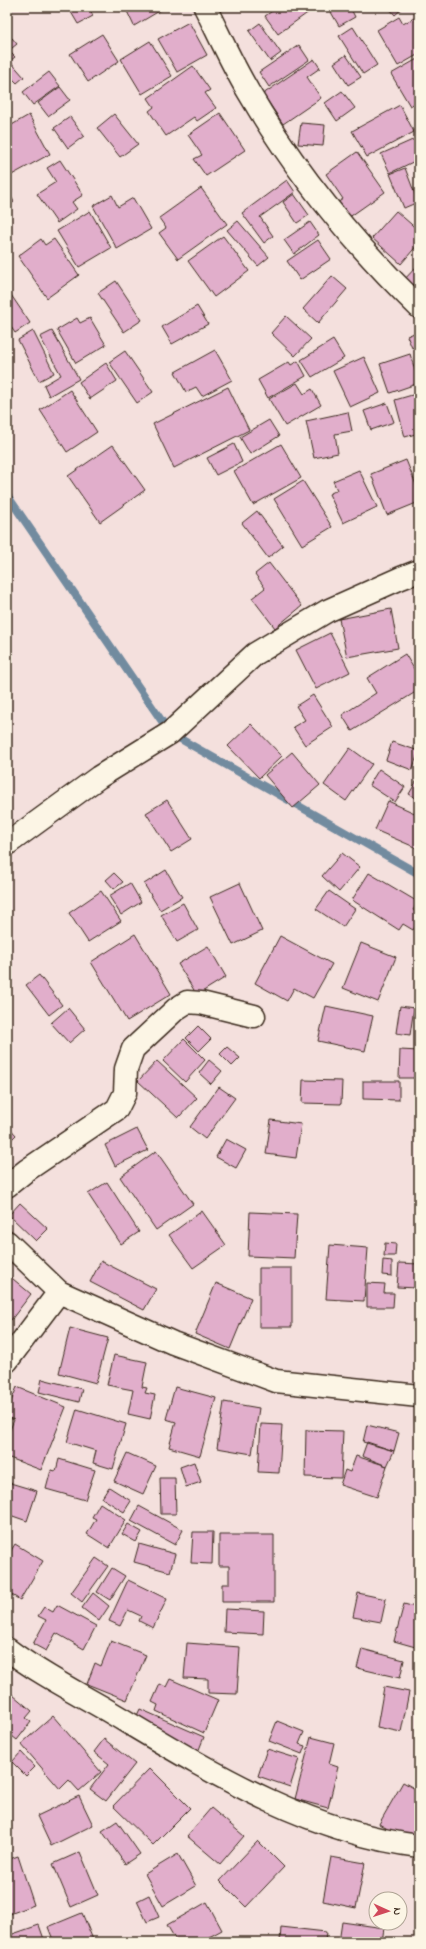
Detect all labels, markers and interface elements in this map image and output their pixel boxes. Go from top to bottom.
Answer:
north arrow [368,1891,408,1931]
text: N [389,1907,405,1916]

